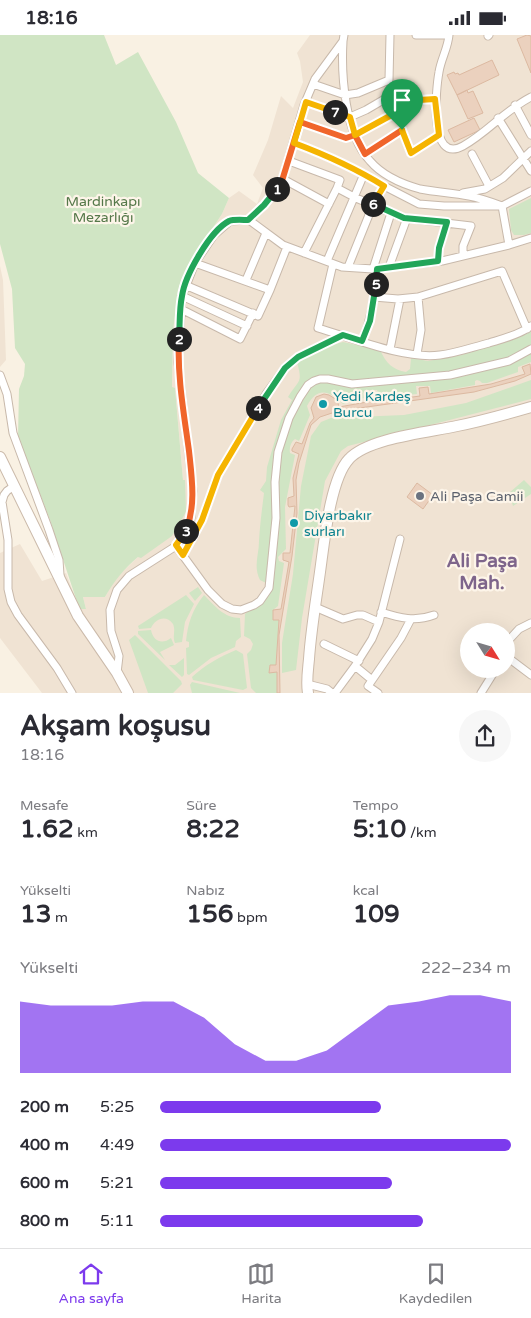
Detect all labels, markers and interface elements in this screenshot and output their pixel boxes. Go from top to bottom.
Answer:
text: 18:16 [25,7,78,29]
pin [381,79,423,130]
icon: arrive [388,86,416,114]
pin: 7 [322,99,348,125]
text: 7 [331,104,340,121]
pin: 1 [264,177,290,201]
text: 1 [273,181,282,198]
pin: 6 [360,191,386,217]
park label: Mardinkapı Mezarlığı [65,193,141,226]
text: 6 [369,196,378,213]
pin: 5 [364,271,388,297]
text: 5 [372,276,381,293]
pin: 2 [166,327,192,351]
text: 2 [175,331,184,348]
place label: Yedi Kardeş Burcu [333,388,411,421]
pin: 4 [246,395,270,421]
marker: Yedi Kardeş Burcu [317,398,329,410]
text: 4 [254,400,263,417]
place label: Ali Paşa Camii [430,488,524,505]
marker: Ali Paşa Camii [414,490,426,502]
place label: Diyarbakır surları [304,507,372,540]
marker: Diyarbakır surları [288,517,300,529]
pin: 3 [174,519,198,543]
text: 3 [182,523,191,540]
district label: Ali Paşa Mah. [446,550,518,594]
north arrow [460,623,515,677]
map controls [460,623,515,678]
text: Akşam koşusu [20,709,211,743]
button: share [459,710,511,762]
text: 18:16 [20,745,64,765]
text: Mesafe [20,797,69,814]
text: Süre [186,797,216,814]
text: Tempo [353,797,398,814]
text: 1.62 [20,814,74,844]
text: 8:22 [186,814,240,844]
text: 5:10 [353,814,406,844]
text: km [74,824,98,841]
text: /km [406,824,437,841]
text: Yükselti [20,882,71,899]
text: Nabız [186,882,225,899]
text: kcal [353,882,379,899]
text: 13 [20,899,51,929]
text: 156 [186,899,233,929]
text: 109 [353,899,400,929]
text: m [51,909,68,926]
text: bpm [233,909,268,926]
text: Yükselti [20,958,78,978]
text: 222–234 m [421,958,511,978]
text: 200 m [20,1097,69,1117]
text: 5:25 [100,1097,134,1117]
text: 400 m [20,1135,69,1155]
text: 4:49 [100,1135,134,1155]
text: 600 m [20,1173,69,1193]
text: 5:21 [100,1173,134,1193]
text: 800 m [20,1211,69,1231]
text: 5:11 [100,1211,134,1231]
tab: Ana sayfa [59,1260,124,1307]
tab: Harita [241,1260,282,1307]
tab: Kaydedilen [399,1260,472,1307]

